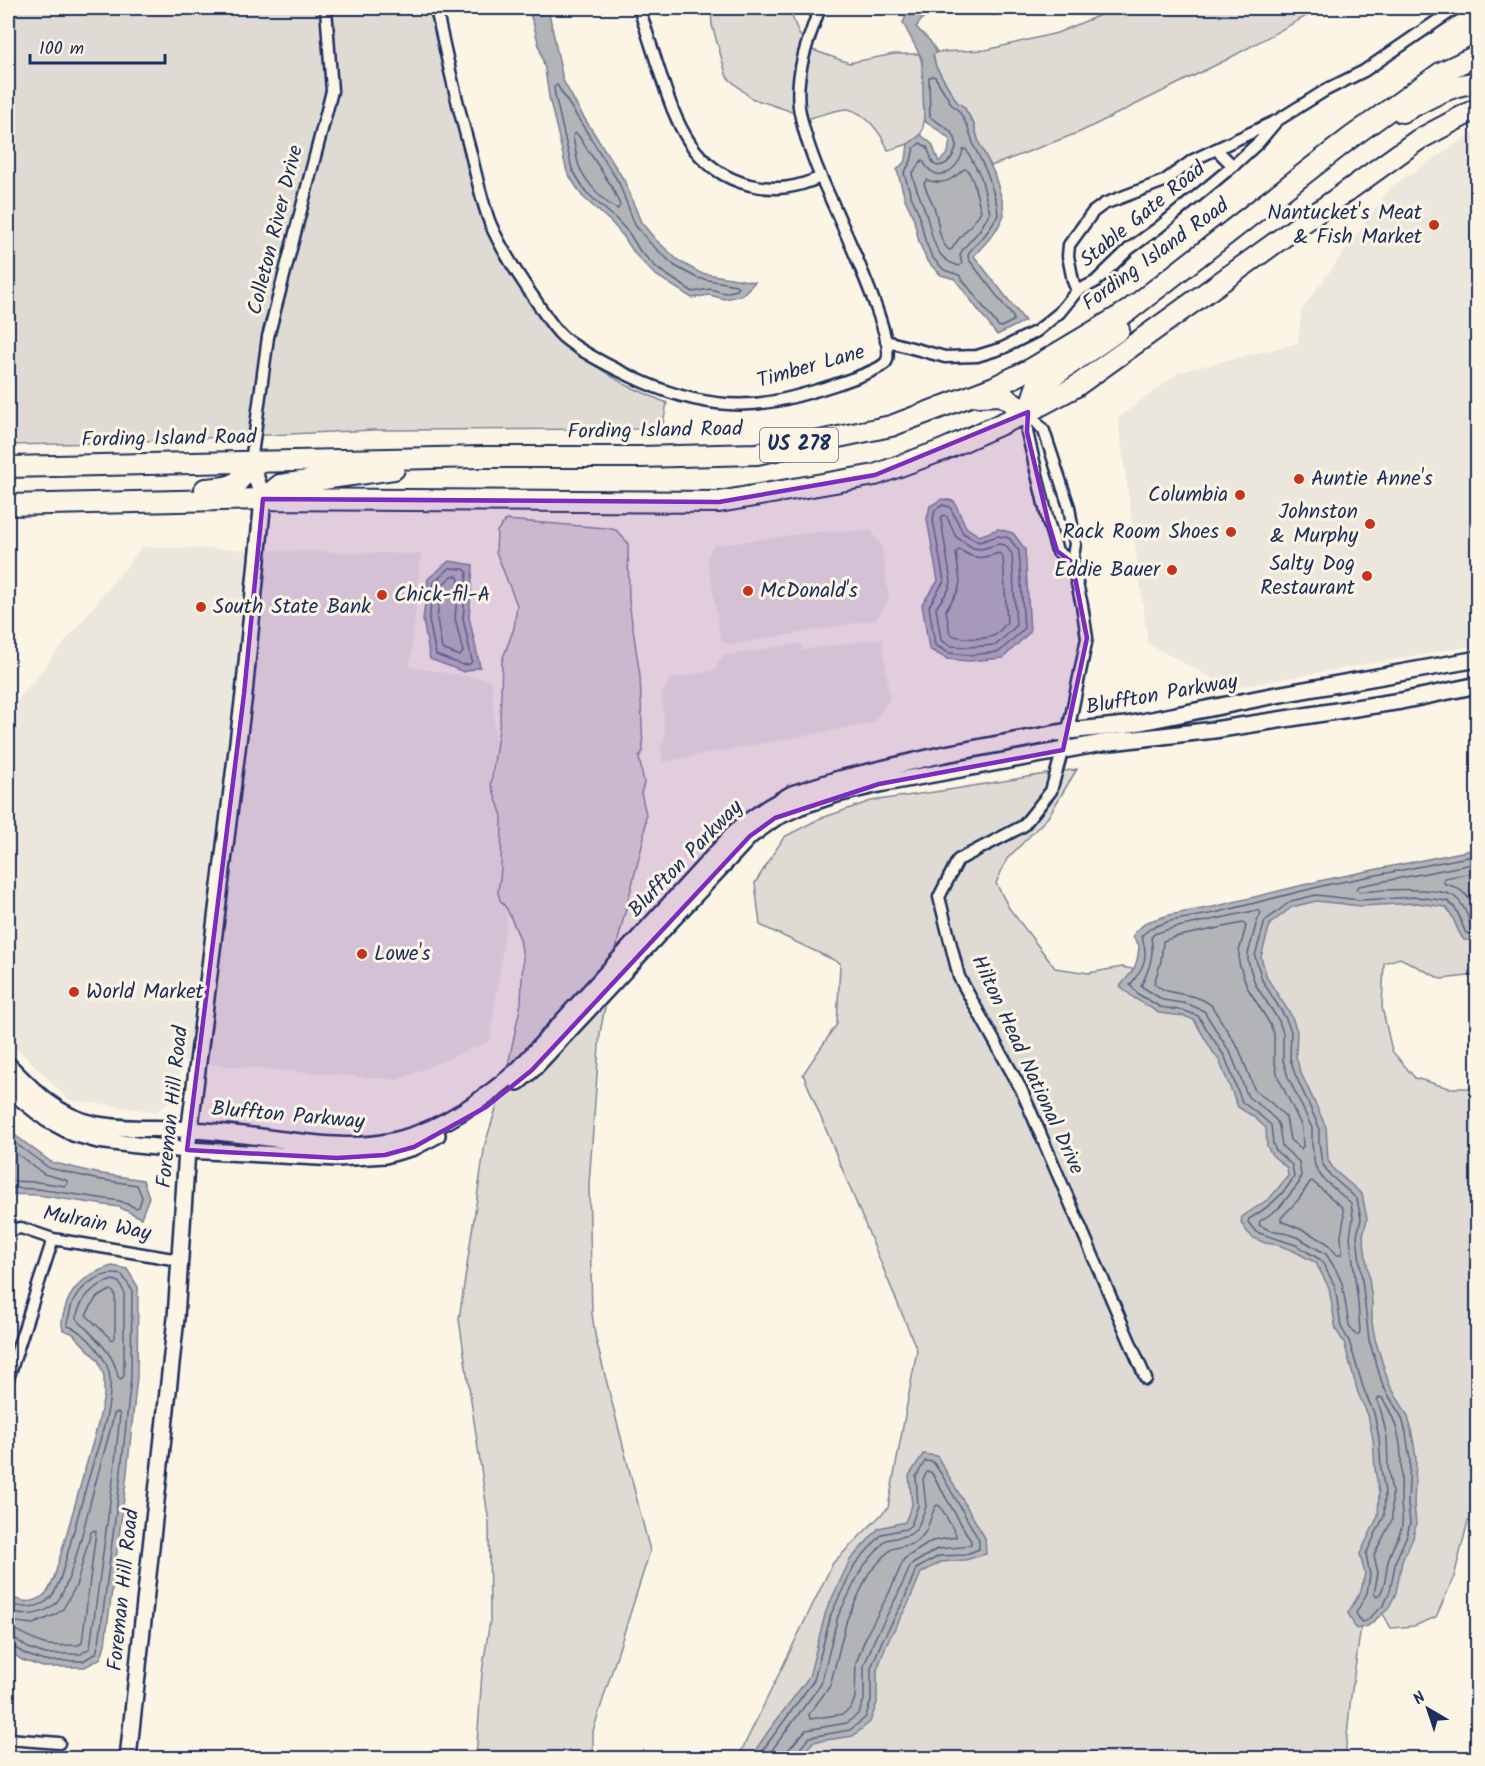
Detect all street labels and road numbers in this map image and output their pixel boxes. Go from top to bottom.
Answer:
street label: Colleton River Drive [239,141,313,318]
street label: Stable Gate Road [1073,153,1214,276]
street label: Fording Island Road [1075,190,1237,320]
street label: Timber Lane [753,336,869,398]
street label: Fording Island Road [567,413,743,449]
street label: Fording Island Road [81,421,257,457]
road number: US 278 [760,428,838,462]
street label: Bluffton Parkway [1084,665,1241,725]
street label: Bluffton Parkway [621,792,751,926]
street label: Hilton Head National Drive [962,950,1093,1181]
street label: Foreman Hill Road [148,1024,198,1190]
street label: Bluffton Parkway [210,1093,366,1139]
street label: Mulrain Way [40,1197,154,1251]
street label: Foreman Hill Road [99,1507,149,1673]

